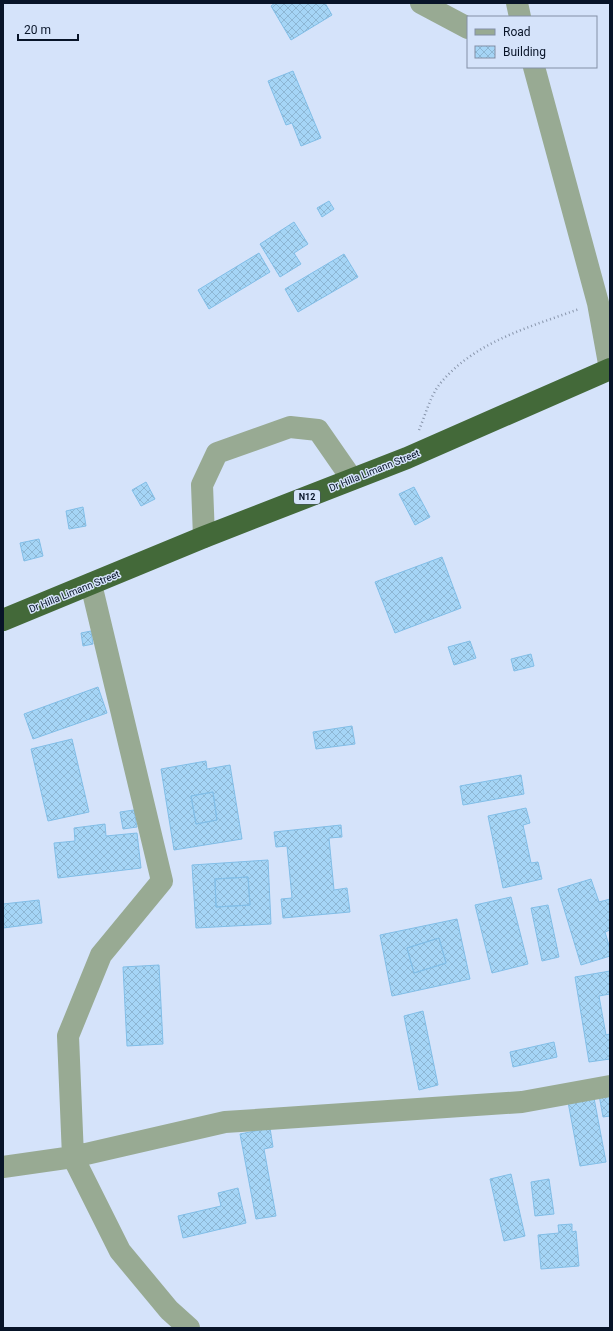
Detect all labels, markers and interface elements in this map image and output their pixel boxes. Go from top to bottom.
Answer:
scale bar [18,16,78,42]
legend [467,16,597,68]
text: 20 m [24,23,51,37]
text: Road [503,25,531,39]
text: Building [503,45,546,59]
street label: Dr Hilla Limann Street [327,447,421,494]
road number: N12 [294,490,320,504]
street label: Dr Hilla Limann Street [27,568,121,615]

